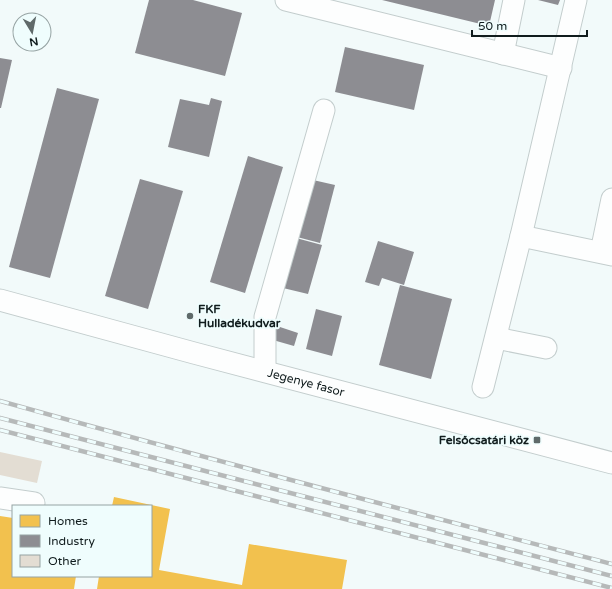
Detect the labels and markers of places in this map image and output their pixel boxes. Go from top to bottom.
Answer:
place label: FKF Hulladékudvar [198,302,281,330]
marker: FKF Hulladékudvar [185,311,195,321]
place label: Felsőcsatári köz [439,433,529,447]
marker: Felsőcsatári köz [532,435,542,445]

